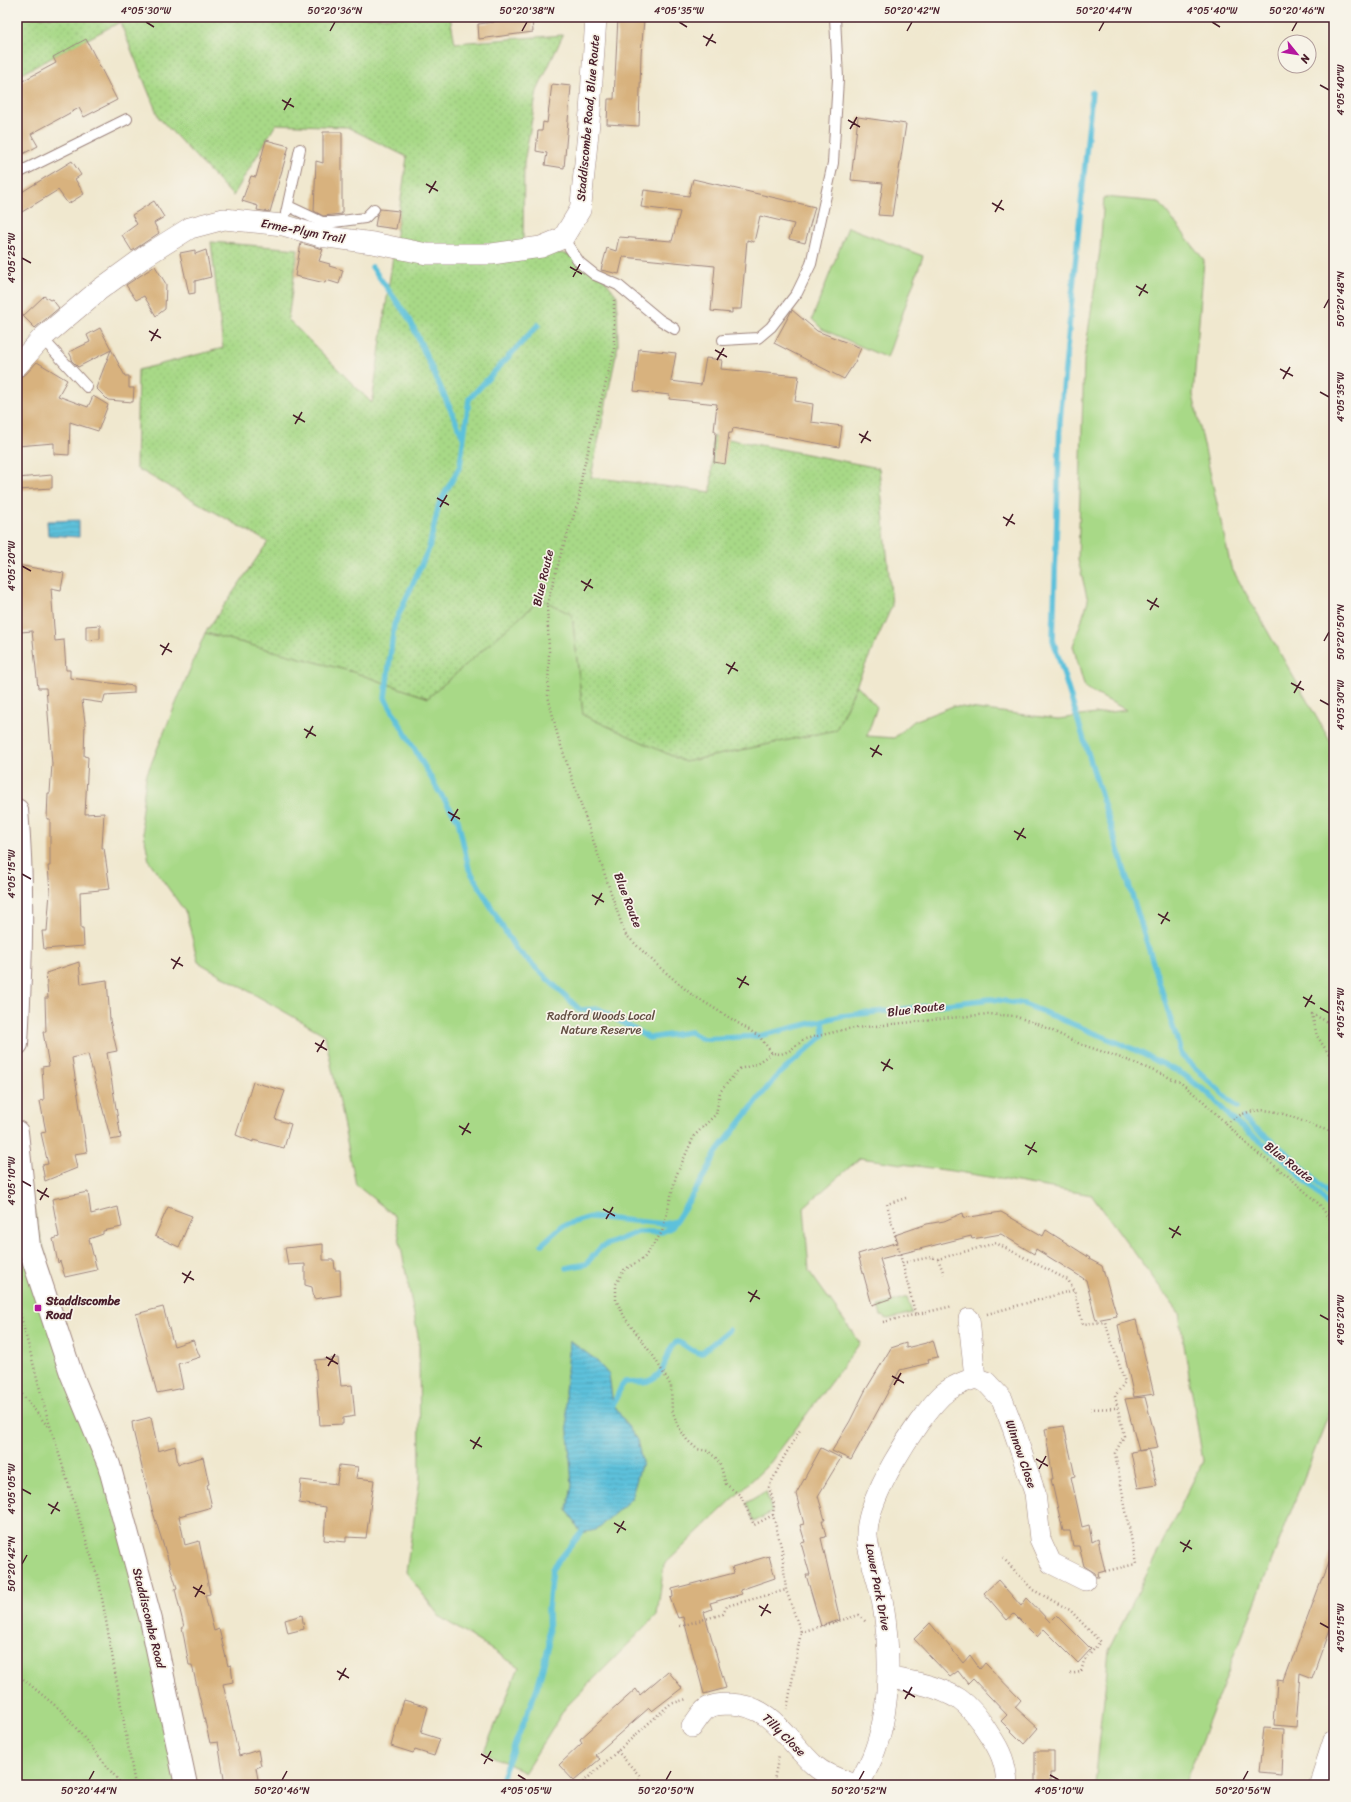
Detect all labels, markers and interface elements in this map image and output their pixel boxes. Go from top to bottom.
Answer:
text: 4°05'30"W [121,2,171,20]
text: 50°20'36"N [308,2,362,20]
text: 50°20'38"N [499,2,555,20]
text: 4°05'35"W [654,2,704,20]
text: 50°20'42"N [884,2,940,20]
text: 50°20'44"N [1076,2,1132,20]
text: 4°05'40"W [1186,2,1238,20]
text: 50°20'46"N [1269,2,1325,20]
street label: Staddiscombe Road, Blue Route [570,34,606,202]
north arrow [1277,34,1317,74]
text: N [1295,50,1316,67]
text: 4°05'40"W [1332,64,1350,116]
street label: Erme-Plym Trail [259,212,347,250]
text: 4°05'25"W [3,233,21,283]
text: 50°20'48"N [1332,271,1350,327]
text: 4°05'35"W [1332,372,1350,422]
text: 4°05'20"W [3,540,21,591]
street label: Blue Route [526,547,560,609]
text: 50°20'50"N [1332,604,1350,660]
text: 4°05'30"W [1332,680,1350,730]
text: 4°05'15"W [3,849,21,898]
street label: Blue Route [607,869,649,931]
text: 4°05'25"W [1332,988,1350,1038]
street label: Blue Route [886,995,946,1023]
park label: Radford Woods Local Nature Reserve [547,1005,656,1041]
street label: Blue Route [1259,1136,1319,1188]
text: 4°05'10"W [3,1156,21,1206]
place label: Staddiscombe Road [45,1290,121,1326]
text: 4°05'20"W [1332,1294,1350,1345]
marker: Staddiscombe Road [33,1303,43,1313]
street label: Winnow Close [999,1417,1043,1491]
text: 4°05'05"W [3,1463,21,1514]
text: 50°20'42"N [3,1536,21,1592]
street label: Lower Park Drive [859,1541,897,1633]
street label: Staddiscombe Road [126,1565,172,1671]
text: 4°05'15"W [1332,1603,1350,1652]
street label: Tilly Close [757,1708,811,1762]
text: 50°20'44"N [61,1782,117,1800]
text: 50°20'46"N [254,1782,310,1800]
text: 4°05'05"W [501,1782,552,1800]
text: 50°20'50"N [638,1782,694,1800]
text: 50°20'52"N [831,1782,887,1800]
text: 4°05'10"W [1034,1782,1084,1800]
text: 50°20'56"N [1215,1782,1271,1800]

